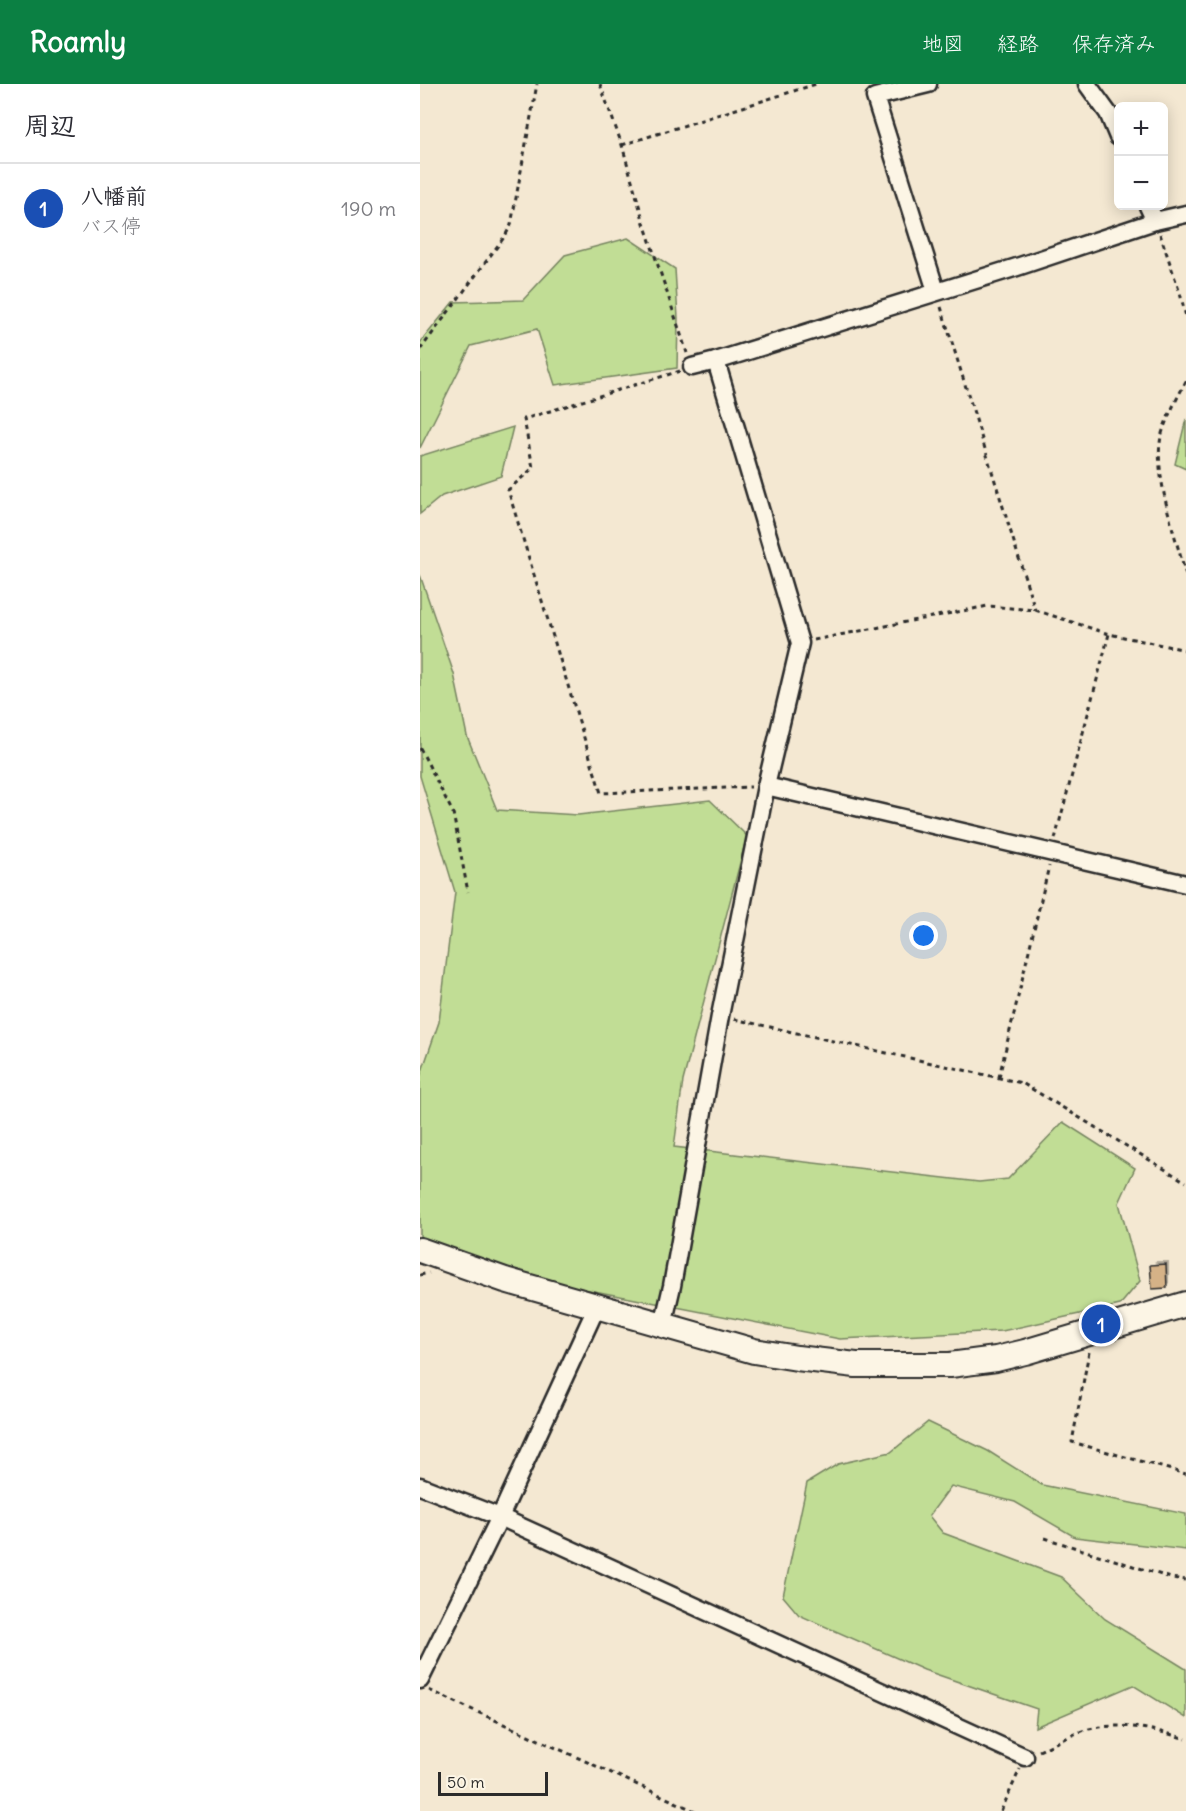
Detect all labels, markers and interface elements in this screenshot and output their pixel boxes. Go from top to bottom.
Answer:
text: Roamly [30,24,126,60]
text: 地図 [922,30,964,57]
text: 経路 [997,30,1039,57]
text: 保存済み [1072,30,1156,57]
map controls [1114,102,1168,210]
button: + [1114,102,1168,156]
text: 周辺 [24,109,76,142]
button: − [1114,156,1168,210]
text: 八幡前 [81,182,147,210]
text: 1 [40,196,47,221]
text: 190 m [341,196,396,221]
text: バス停 [81,213,141,238]
your location [909,921,938,950]
pin: 1 [1082,1302,1120,1346]
scale bar [438,1769,548,1796]
text: 50 m [447,1772,485,1792]

